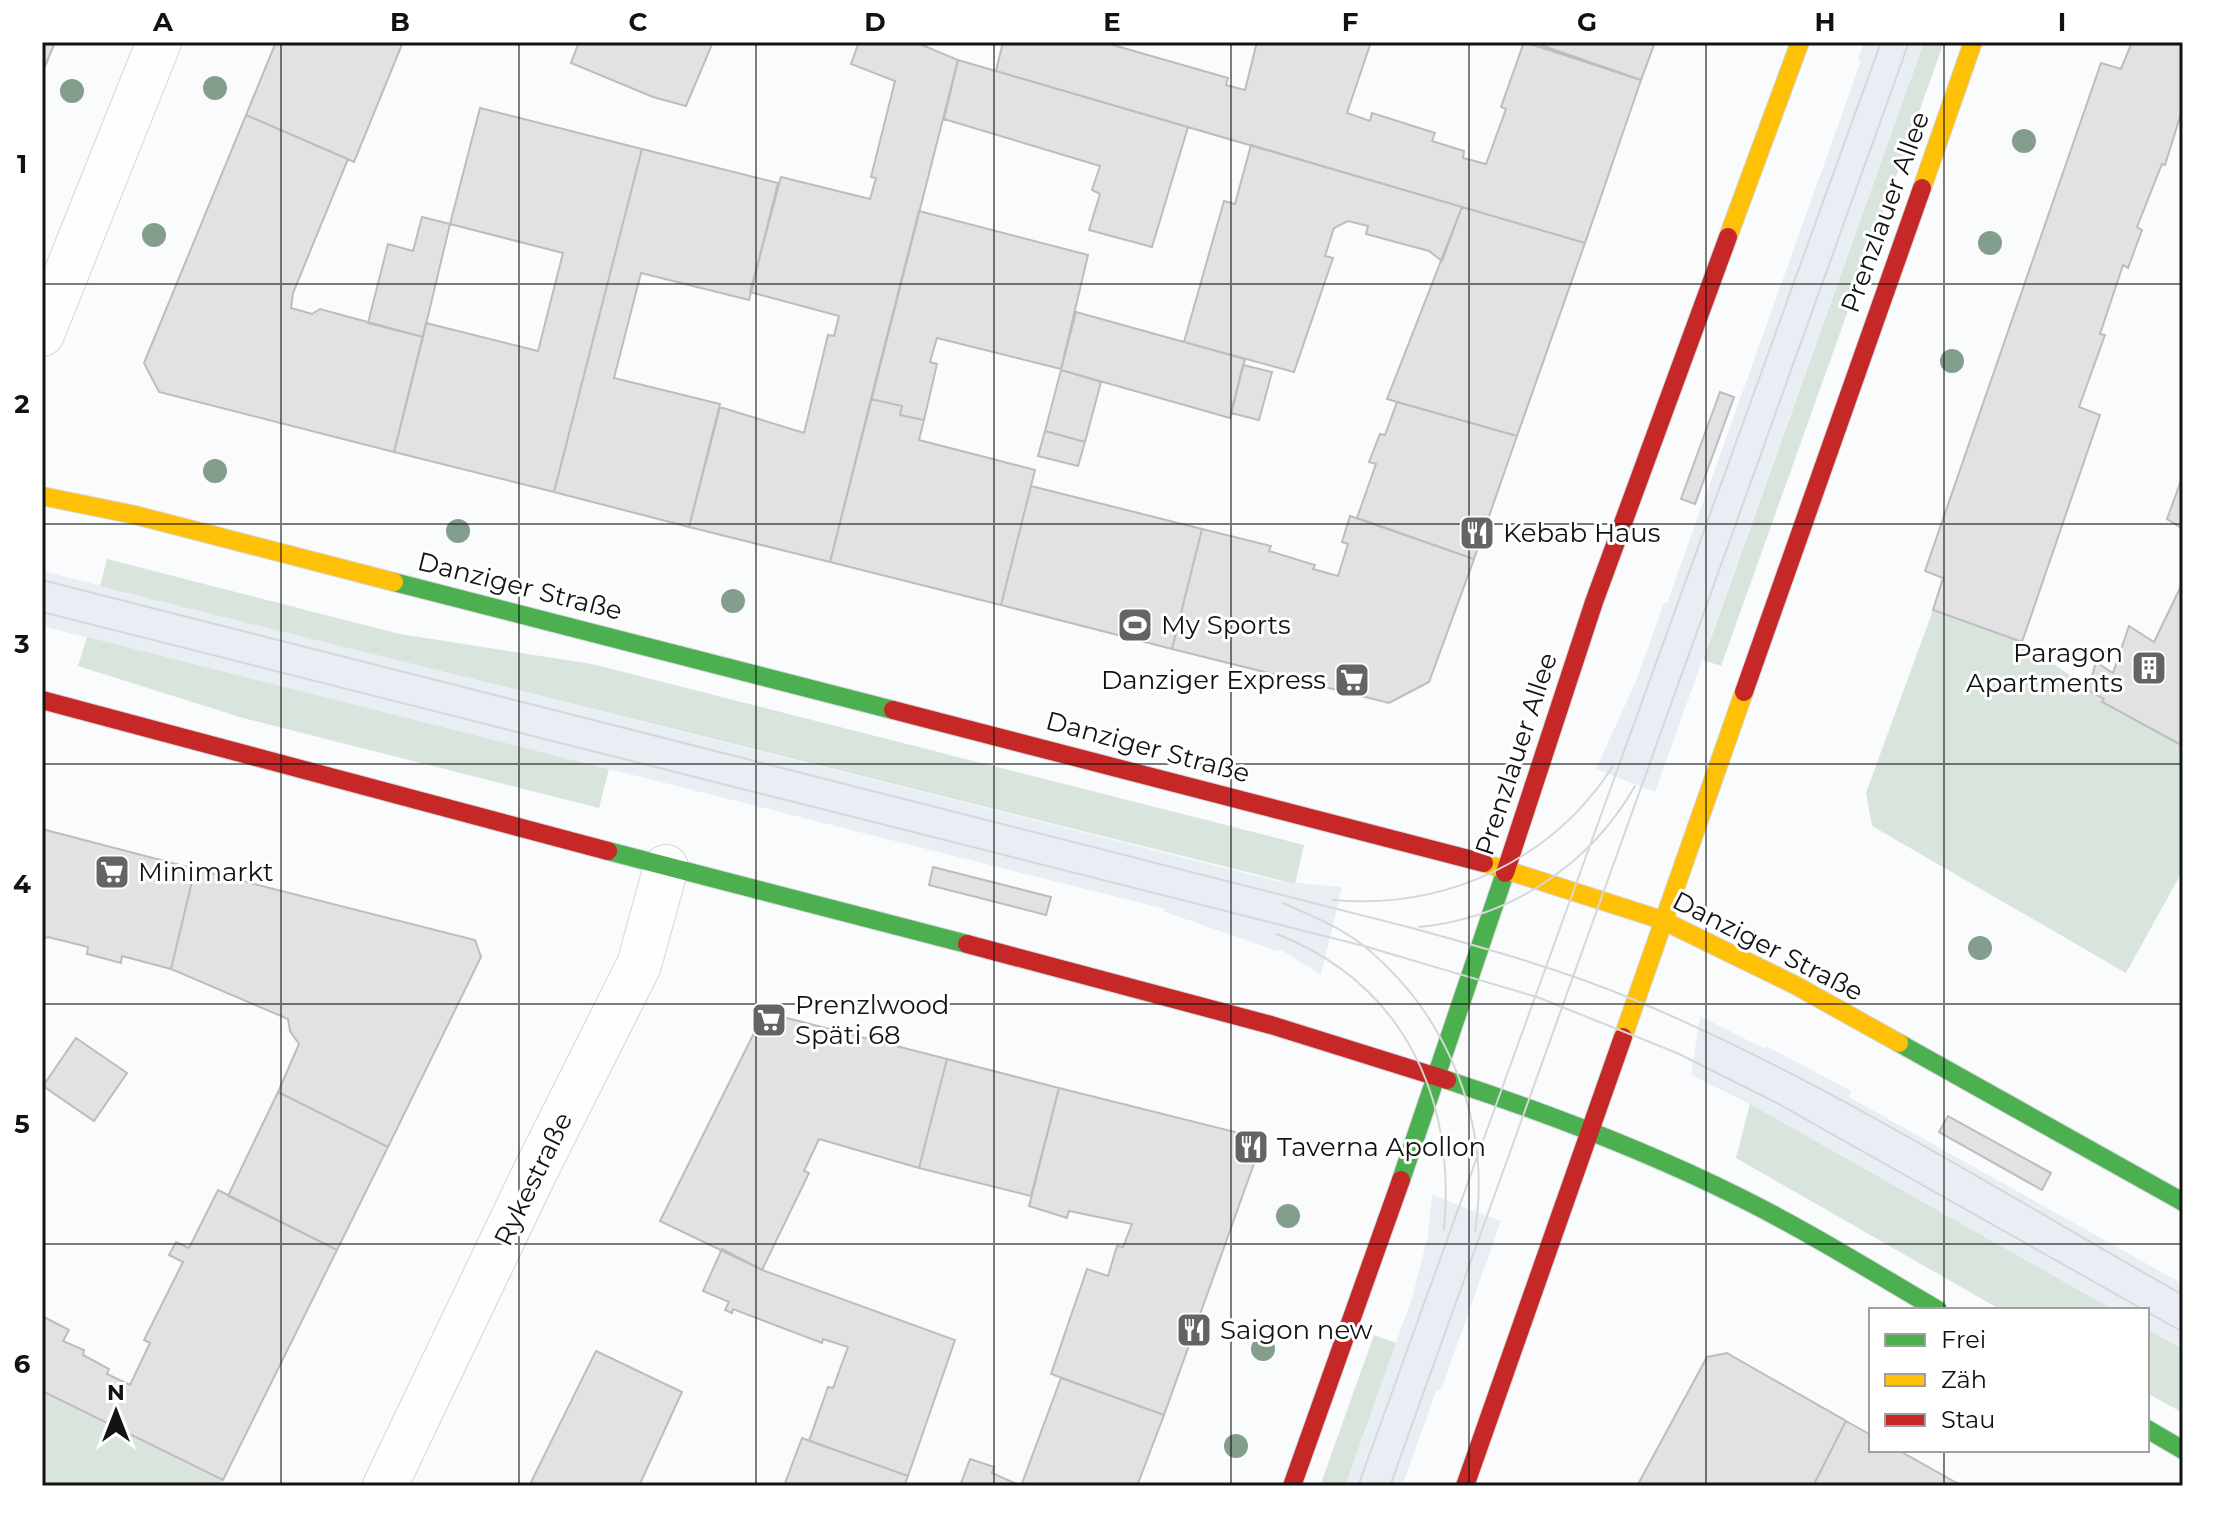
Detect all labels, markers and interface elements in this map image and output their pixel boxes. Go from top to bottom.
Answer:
text: A [152,6,174,38]
text: B [390,6,410,38]
text: C [629,6,648,38]
text: D [864,6,886,38]
text: E [1103,6,1121,38]
text: F [1342,6,1358,38]
text: G [1577,6,1597,38]
text: H [1814,6,1836,38]
text: I [2058,6,2066,38]
street label: Prenzlauer Allee [1834,107,1936,317]
text: 1 [17,148,27,180]
text: 2 [14,388,30,420]
restaurant icon: Kebab Haus [1458,514,1496,552]
place label: Kebab Haus [1503,517,1661,549]
street label: Danziger Straße [414,545,626,627]
sports icon: My Sports [1116,606,1154,644]
place label: My Sports [1161,609,1291,641]
text: 3 [13,628,30,660]
place label: Paragon Apartments [1966,637,2123,699]
street label: Prenzlauer Allee [1468,648,1564,860]
building icon: Paragon Apartments [2130,649,2168,687]
supermarket icon: Danziger Express [1333,661,1371,699]
place label: Danziger Express [1101,664,1326,696]
street label: Danziger Straße [1043,704,1253,790]
supermarket icon: Minimarkt [93,853,131,891]
place label: Minimarkt [138,856,274,888]
text: 4 [13,868,31,900]
street label: Danziger Straße [1667,884,1869,1008]
place label: Prenzlwood Späti 68 [795,989,949,1051]
supermarket icon: Prenzlwood Späti 68 [750,1001,788,1039]
street label: Rykestraße [487,1107,579,1251]
text: 5 [14,1108,30,1140]
restaurant icon: Taverna Apollon [1232,1128,1270,1166]
place label: Taverna Apollon [1277,1131,1486,1163]
legend [1869,1308,2149,1452]
restaurant icon: Saigon new [1175,1311,1213,1349]
place label: Saigon new [1220,1314,1373,1346]
text: Frei [1941,1325,1986,1354]
text: 6 [14,1348,31,1380]
text: Zäh [1941,1365,1987,1394]
north arrow [76,1372,156,1452]
text: N [107,1379,125,1406]
text: Stau [1941,1405,1995,1434]

